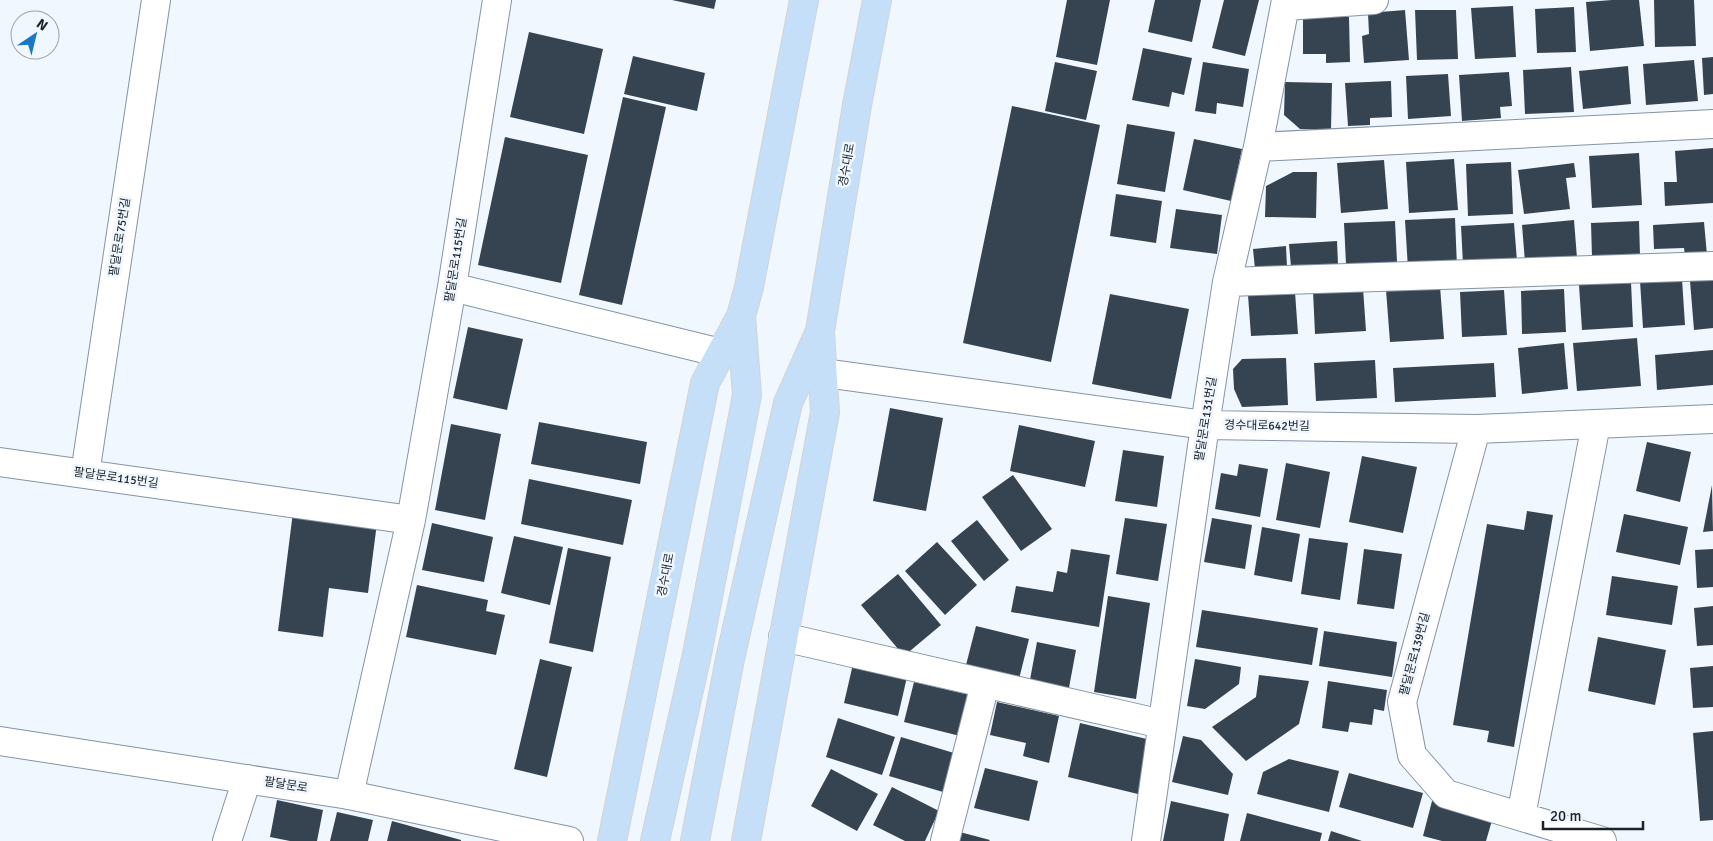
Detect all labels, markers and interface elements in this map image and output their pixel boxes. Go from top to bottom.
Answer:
north arrow [10,10,60,60]
text: N [33,15,51,35]
street label: 경수대로 [836,142,858,188]
street label: 팔달문로75번길 [106,197,134,277]
street label: 팔달문로115번길 [442,217,470,303]
street label: 팔달문로131번길 [1192,376,1220,462]
street label: 경수대로642번길 [1224,418,1310,434]
street label: 팔달문로115번길 [73,465,159,491]
street label: 경수대로 [654,552,678,598]
street label: 팔달문로139번길 [1397,611,1433,697]
street label: 팔달문로 [263,774,309,796]
scale bar [1543,798,1643,830]
text: 20 m [1550,807,1581,825]

